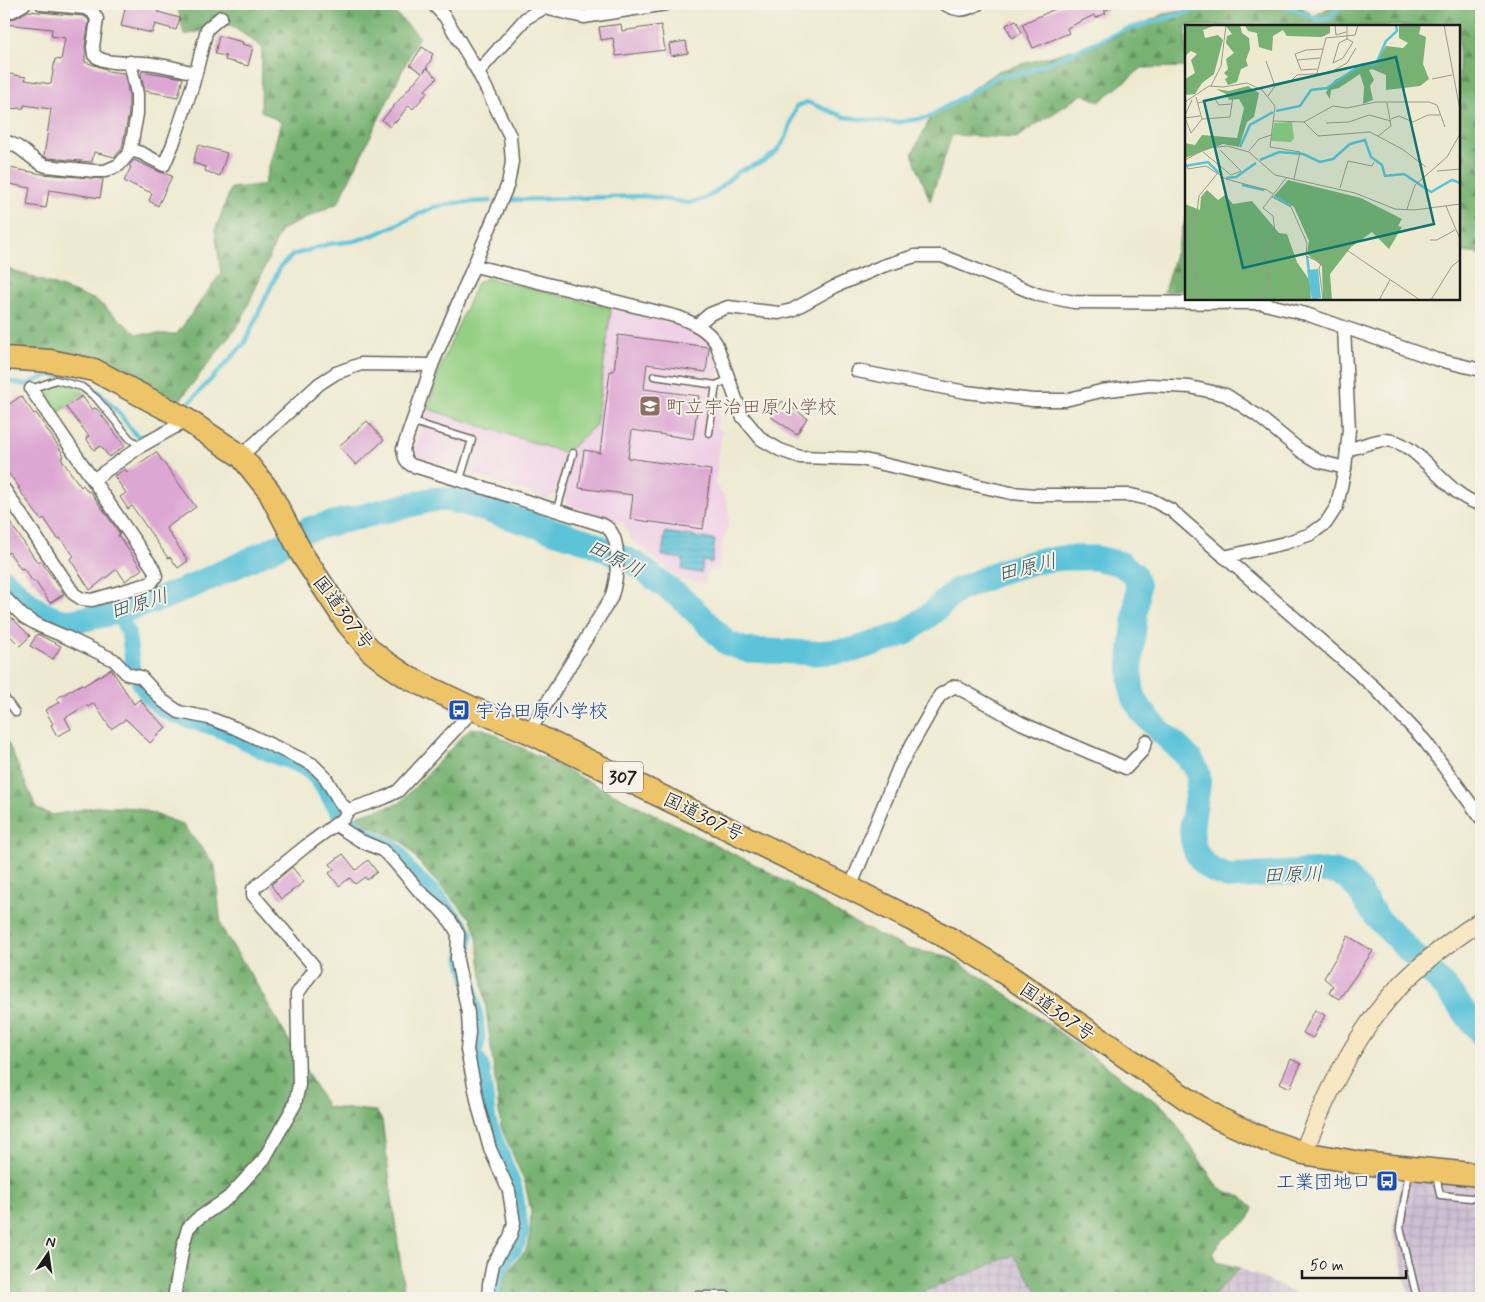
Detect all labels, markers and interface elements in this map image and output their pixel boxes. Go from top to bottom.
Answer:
inset map [1185,25,1460,300]
school or university icon: 町立宇治田原小学校 [638,394,662,418]
place label: 町立宇治田原小学校 [666,395,837,420]
water label: 田原川 [582,534,648,585]
water label: 田原川 [995,548,1060,589]
street label: 国道307号 [307,571,379,655]
water label: 田原川 [107,583,172,626]
bus stop icon: 宇治田原小学校 [447,698,471,722]
place label: 宇治田原小学校 [475,699,608,724]
road number: 307 [603,762,643,792]
street label: 国道307号 [659,787,748,848]
water label: 田原川 [1263,861,1324,890]
street label: 国道307号 [1014,977,1100,1047]
bus stop icon: 工業団地口 [1375,1169,1399,1193]
place label: 工業団地口 [1276,1170,1371,1195]
north arrow [22,1230,72,1280]
text: N [44,1232,57,1252]
scale bar [1302,1247,1406,1279]
text: 50 m [1310,1256,1344,1276]

